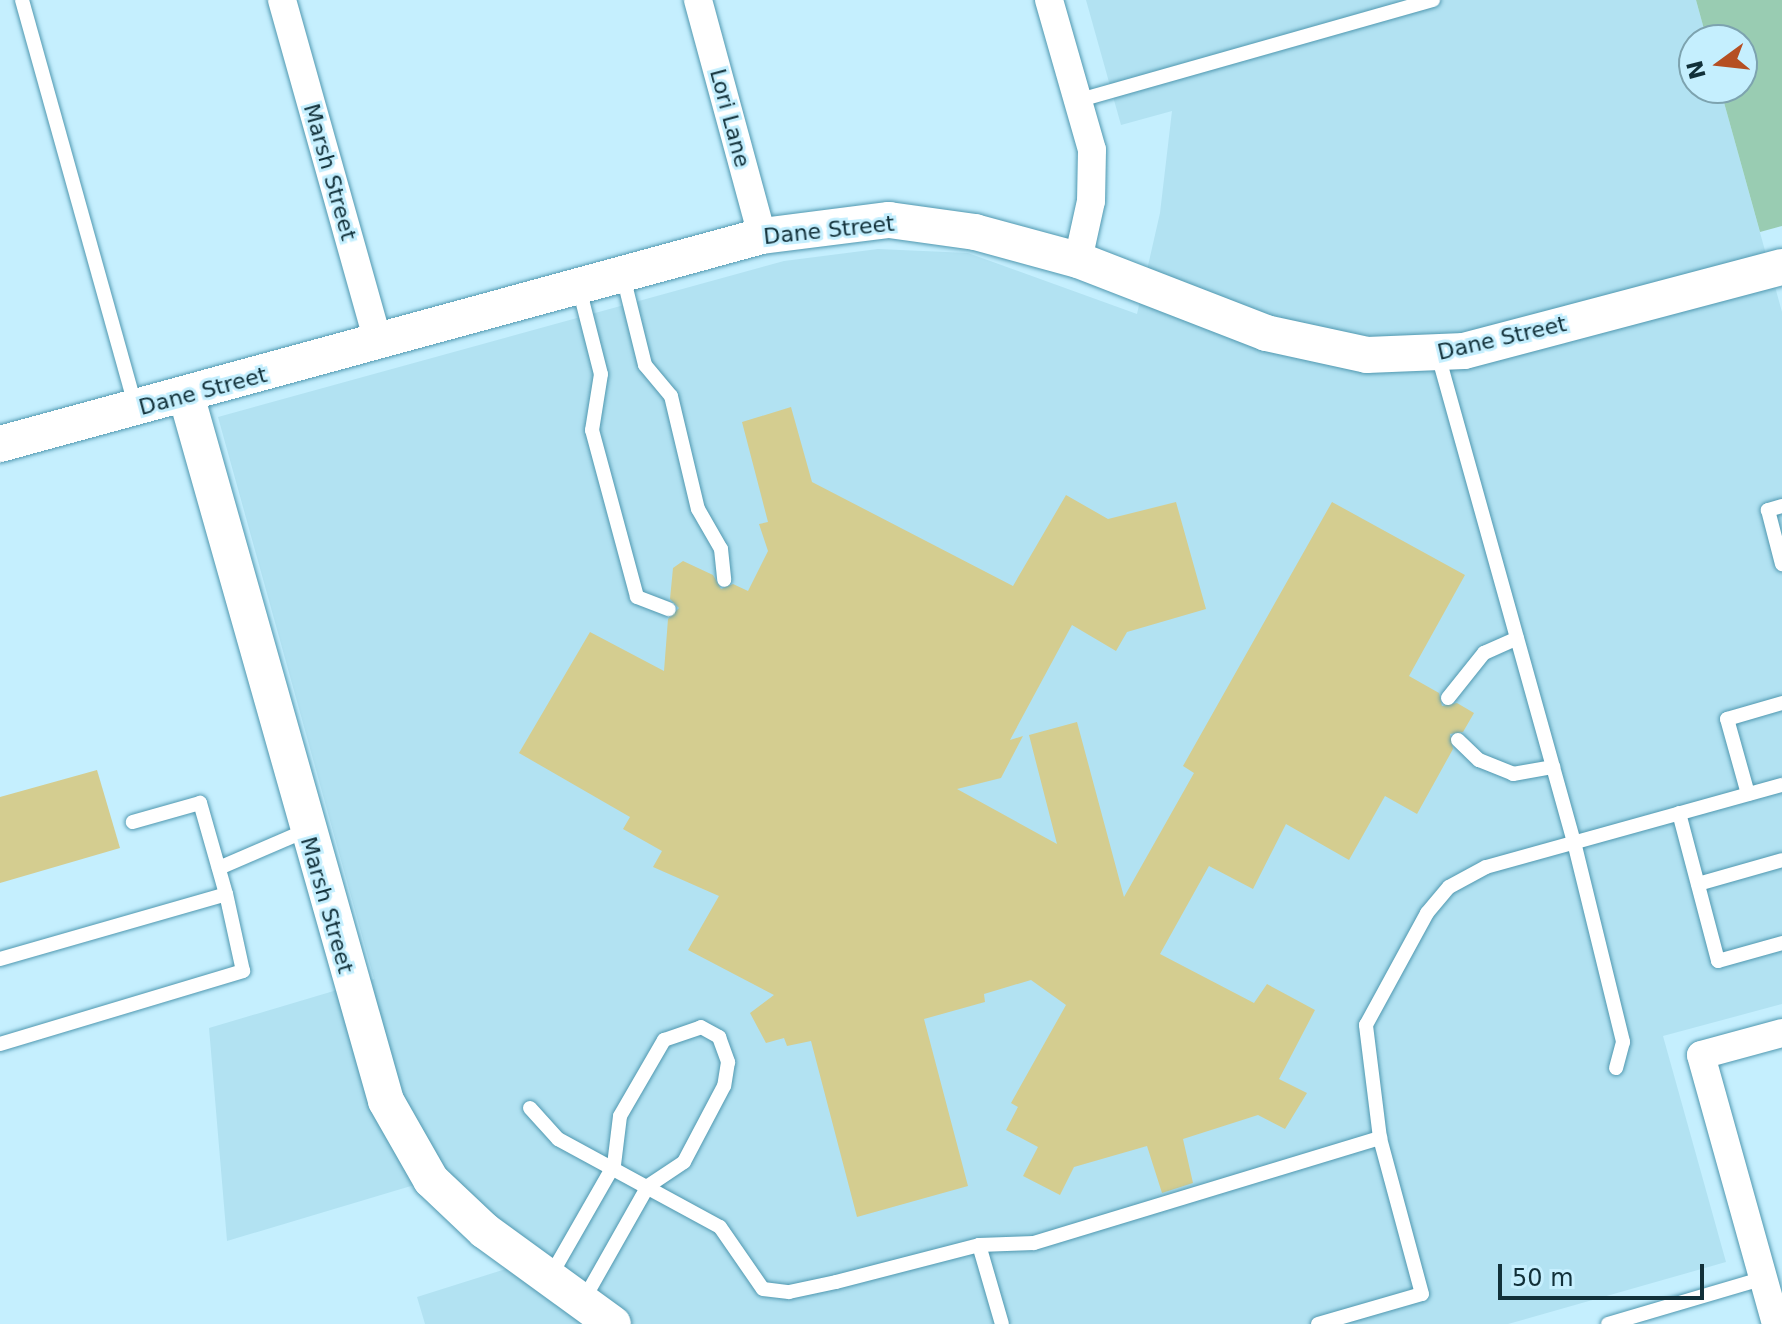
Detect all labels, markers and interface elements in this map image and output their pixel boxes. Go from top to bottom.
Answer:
north arrow [1678,24,1758,104]
text: N [1682,58,1711,82]
street label: Lori Lane [704,66,756,170]
street label: Marsh Street [298,101,362,243]
street label: Dane Street [762,210,896,250]
street label: Dane Street [1435,310,1569,366]
street label: Dane Street [136,361,270,421]
street label: Marsh Street [295,834,359,976]
scale bar [1502,1248,1708,1298]
text: 50 m [1512,1264,1574,1292]

